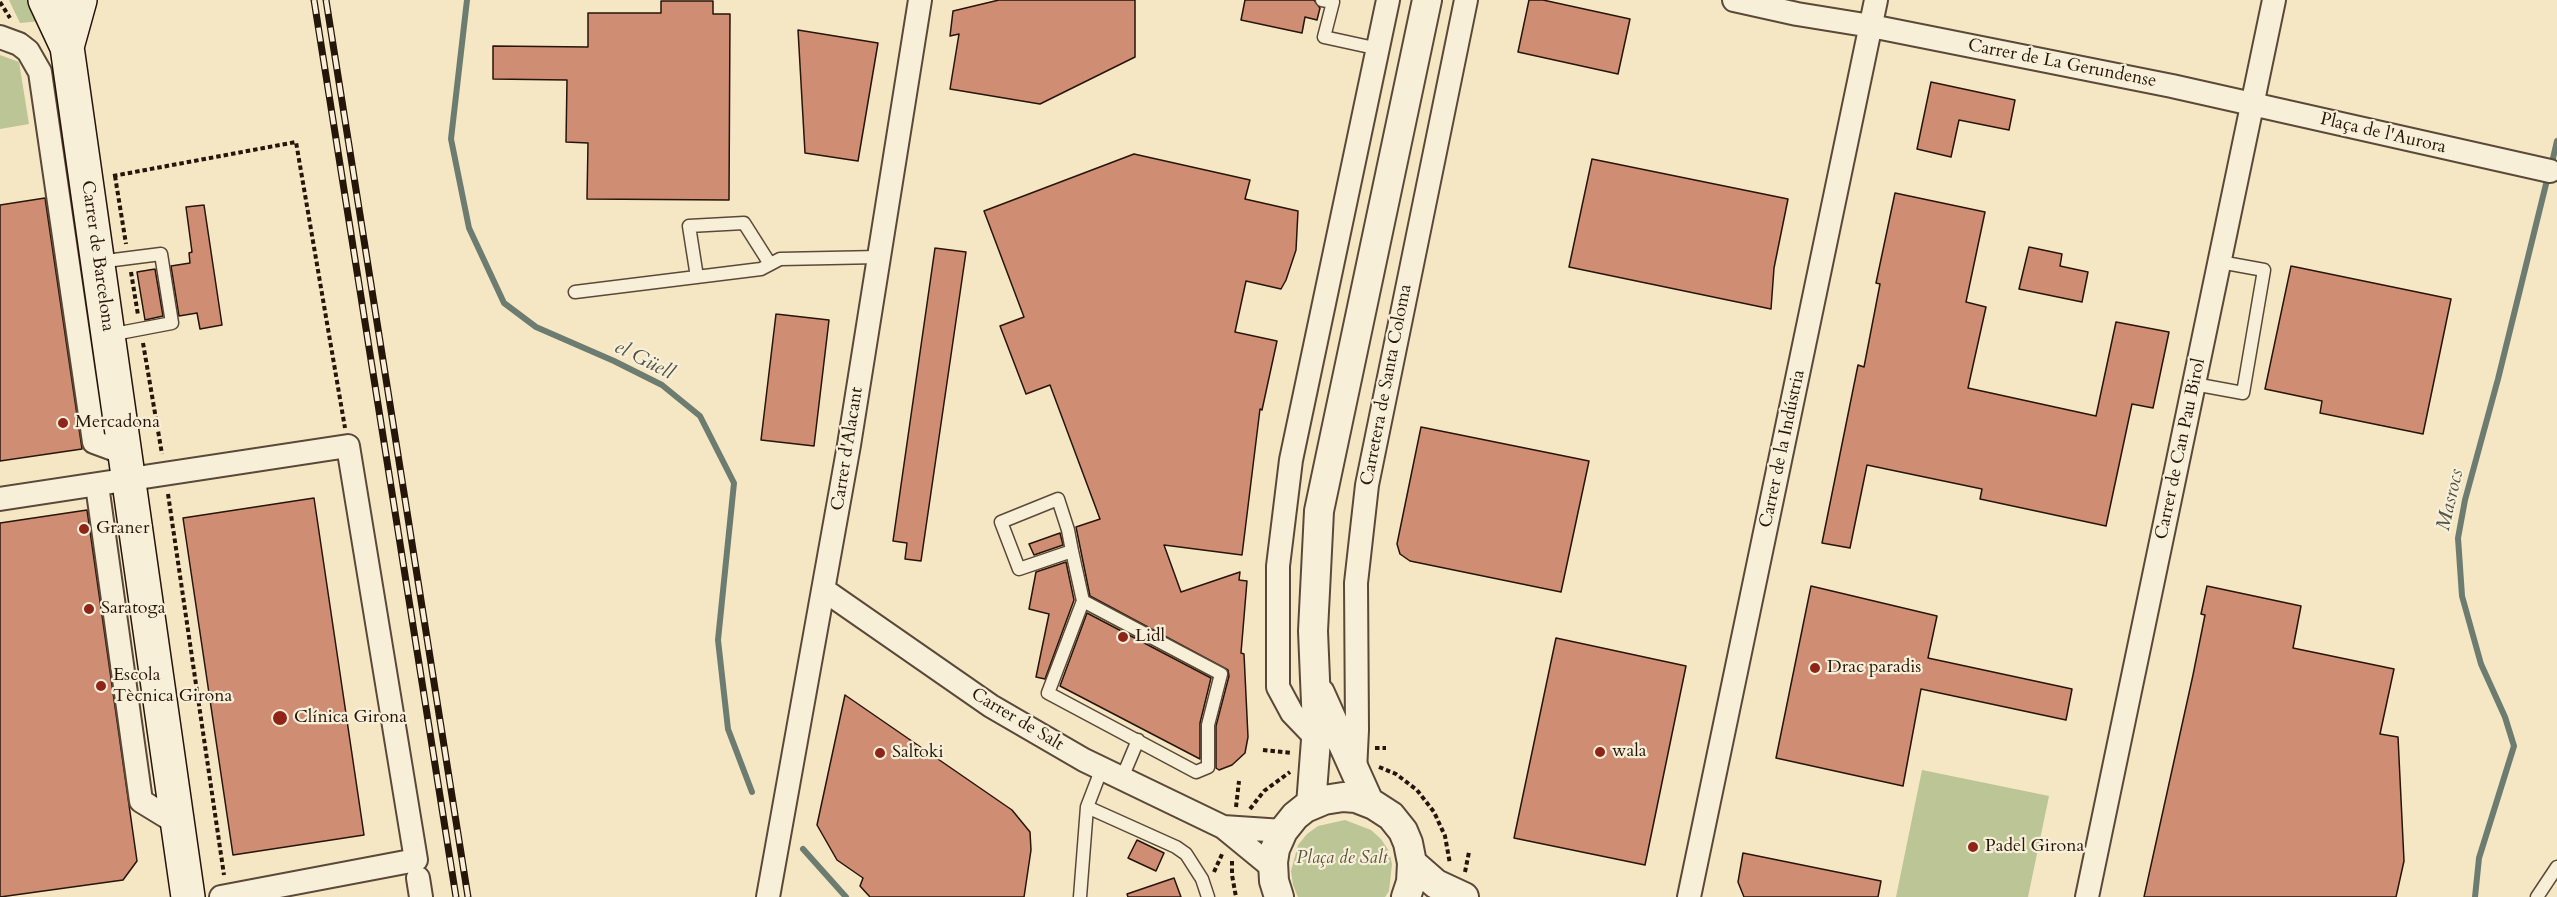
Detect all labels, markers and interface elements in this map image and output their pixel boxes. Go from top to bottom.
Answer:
street label: Carrer de La Gerundense [1966,35,2158,93]
street label: Plaça de l'Aurora [2318,109,2448,159]
street label: Carrer de Barcelona [76,179,118,333]
street label: Carretera de Santa Coloma [1357,283,1417,487]
water label: el Güell [610,336,678,386]
street label: Carrer de Can Pau Birol [2151,356,2211,542]
street label: Carrer de la Indústria [1756,368,1810,530]
street label: Carrer d'Alacant [828,386,868,512]
place label: Mercadona [75,412,160,434]
marker: Mercadona [56,416,70,430]
water label: Masrocs [2432,467,2470,533]
place label: Graner [96,518,150,540]
marker: Graner [77,522,91,536]
place label: Saratoga [101,598,165,620]
marker: Saratoga [82,602,96,616]
place label: Lidl [1135,626,1165,648]
marker: Lidl [1116,630,1130,644]
place label: Drac paradis [1827,657,1921,679]
marker: Drac paradis [1808,661,1822,675]
place label: Escola Tècnica Girona [113,665,232,708]
marker: Escola Tècnica Girona [94,679,108,693]
street label: Carrer de Salt [967,684,1067,756]
place label: Clínica Girona [294,707,407,729]
marker: Clínica Girona [271,709,289,727]
place label: wala [1612,741,1647,763]
place label: Saltoki [892,742,943,764]
marker: wala [1593,745,1607,759]
marker: Saltoki [873,746,887,760]
place label: Padel Girona [1985,836,2084,858]
marker: Padel Girona [1966,840,1980,854]
park label: Plaça de Salt [1296,848,1388,870]

